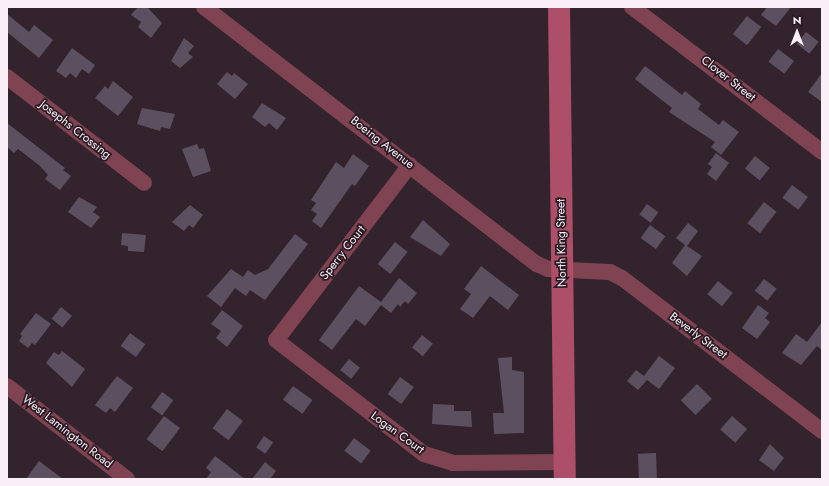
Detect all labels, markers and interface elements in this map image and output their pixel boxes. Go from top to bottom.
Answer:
north arrow [777,12,817,52]
text: N [793,12,801,28]
street label: Clover Street [698,53,758,105]
street label: Josephs Crossing [36,98,114,162]
street label: Boeing Avenue [347,114,417,172]
street label: North King Street [554,199,570,287]
street label: Sperry Court [317,223,369,283]
street label: Beverly Street [666,310,730,362]
street label: West Lamington Road [19,392,115,472]
street label: Logan Court [367,409,427,457]

